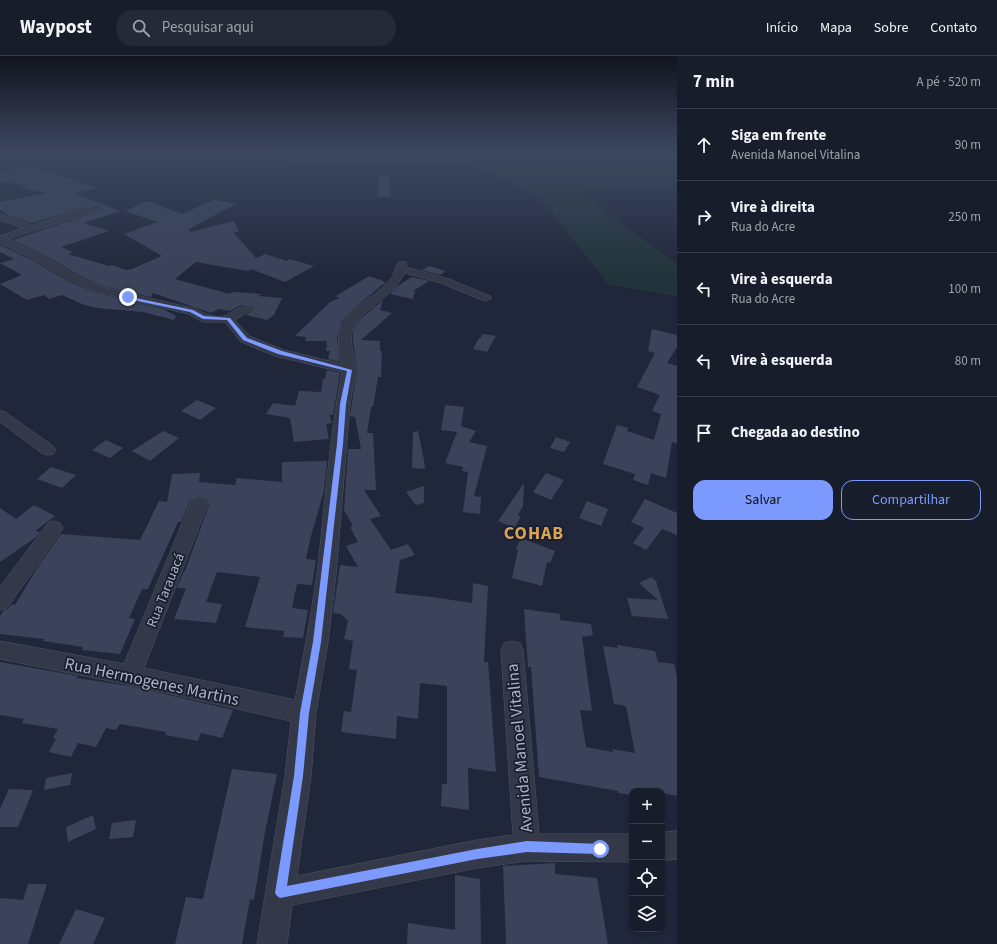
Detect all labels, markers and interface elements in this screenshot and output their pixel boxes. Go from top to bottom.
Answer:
search box [116,10,396,46]
text: Waypost [20,14,92,41]
icon: search [130,17,152,39]
text: Pesquisar aqui [162,17,254,38]
text: Início [766,18,798,38]
text: Mapa [820,18,852,38]
text: Sobre [874,18,908,38]
text: Contato [930,18,977,38]
text: 7 min [693,70,734,94]
text: A pé · 520 m [916,73,981,91]
text: Siga em frente [731,125,826,146]
icon: ahead [693,134,715,156]
text: 90 m [955,136,981,154]
text: Avenida Manoel Vitalina [731,146,860,164]
text: Vire à direita [731,197,815,218]
icon: right [693,206,715,228]
text: 250 m [948,208,981,226]
text: Rua do Acre [731,218,795,236]
text: Vire à esquerda [731,269,833,290]
icon: left [693,278,715,300]
text: 100 m [948,280,981,298]
route end [119,288,137,306]
text: Rua do Acre [731,290,795,308]
icon: left [693,350,715,372]
text: Vire à esquerda [731,350,833,371]
text: 80 m [955,352,981,370]
icon: arrive [693,422,715,444]
text: Chegada ao destino [731,422,860,443]
button: Salvar [693,480,833,520]
button: Compartilhar [841,480,981,520]
district label: COHAB [504,521,564,546]
street label: Rua Tarauacá [142,550,190,631]
street label: Rua Hermogenes Martins [62,652,241,712]
street label: Avenida Manoel Vitalina [501,663,539,833]
map controls [629,788,665,932]
button: + [629,788,665,824]
button: − [629,824,665,860]
route start [591,840,609,858]
button: locate [629,860,665,896]
button: layers [629,896,665,932]

